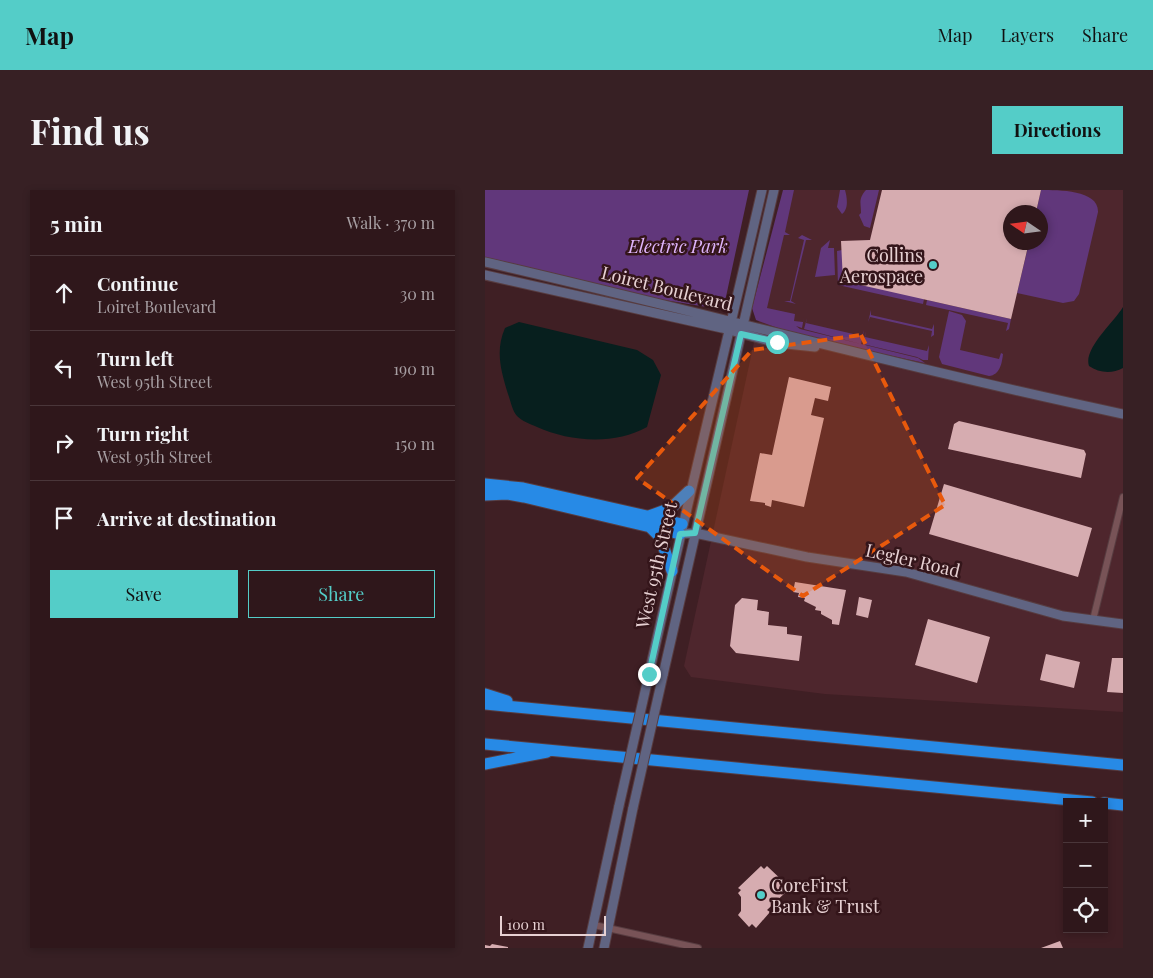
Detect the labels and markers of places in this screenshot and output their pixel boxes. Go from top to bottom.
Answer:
place label: Collins Aerospace [839,243,923,288]
marker: Collins Aerospace [927,259,939,271]
place label: CoreFirst Bank & Trust [771,873,880,918]
marker: CoreFirst Bank & Trust [755,889,767,901]

